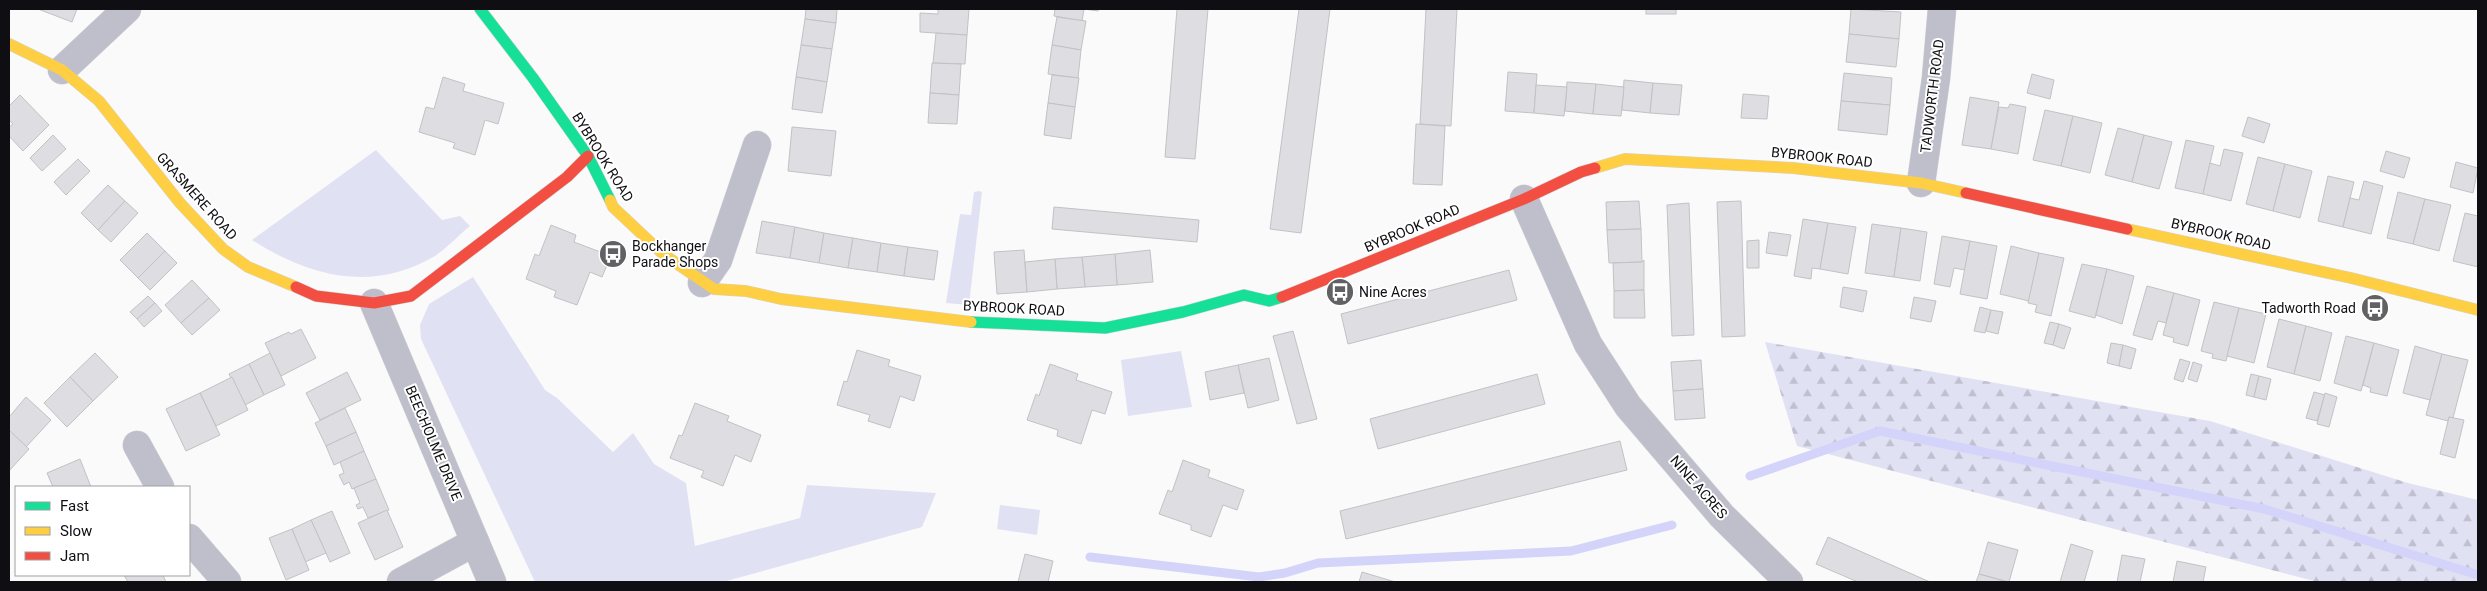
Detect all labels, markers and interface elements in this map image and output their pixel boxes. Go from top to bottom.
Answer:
street label: TADWORTH ROAD [1917,38,1947,154]
street label: BYBROOK ROAD [569,109,637,205]
street label: BYBROOK ROAD [1770,144,1874,170]
street label: GRASMERE ROAD [153,149,241,243]
street label: BYBROOK ROAD [1362,201,1462,255]
street label: BYBROOK ROAD [2169,215,2273,253]
place label: Bockhanger Parade Shops [632,238,718,270]
bus stop icon: Bockhanger Parade Shops [598,239,628,269]
bus stop icon: Nine Acres [1325,277,1355,307]
place label: Nine Acres [1359,284,1427,300]
bus stop icon: Tadworth Road [2360,293,2390,323]
street label: BYBROOK ROAD [963,297,1065,319]
place label: Tadworth Road [2261,300,2356,316]
street label: BEECHOLME DRIVE [403,383,465,503]
street label: NINE ACRES [1667,452,1731,522]
legend [15,486,190,576]
text: Fast [60,497,89,515]
text: Slow [60,522,92,540]
text: Jam [60,547,90,565]

